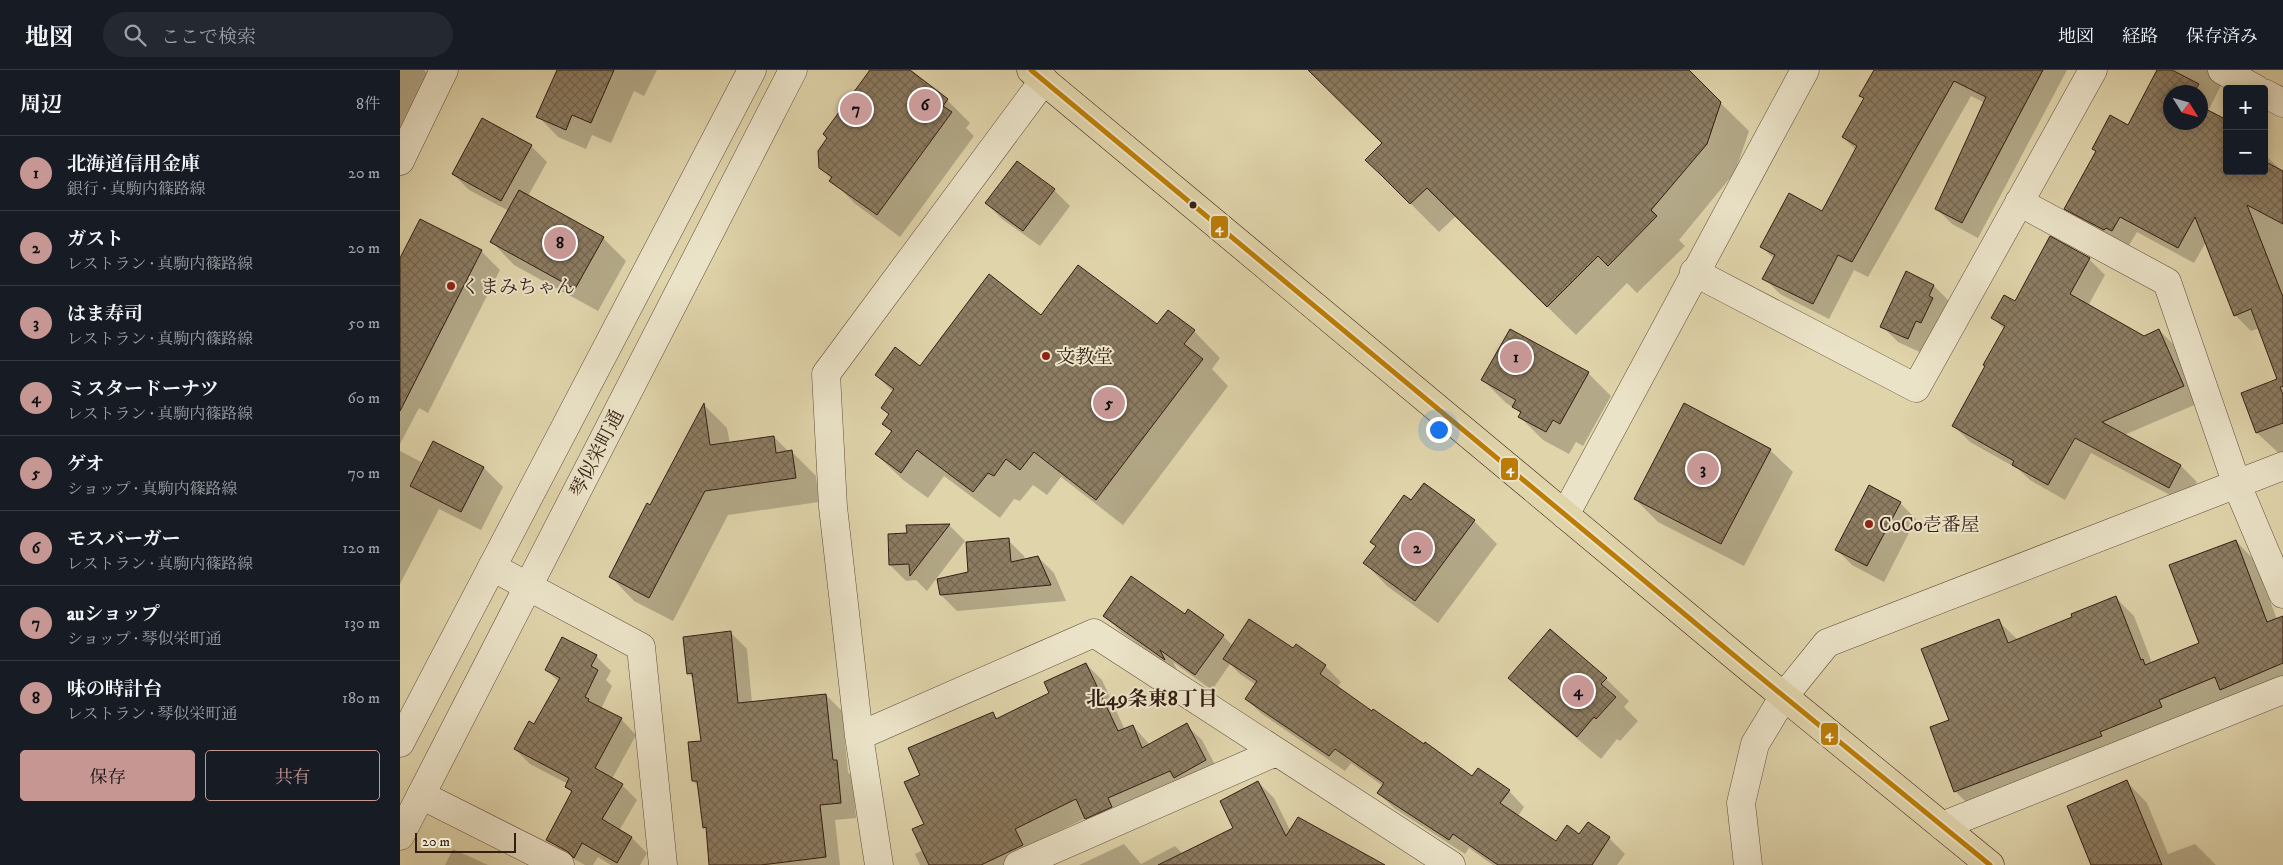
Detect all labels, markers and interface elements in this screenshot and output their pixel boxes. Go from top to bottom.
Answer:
search box [103,12,453,57]
icon: search [121,21,149,49]
text: 地図 [25,23,73,53]
text: ここで検索 [161,26,256,49]
text: 地図 [2058,26,2094,48]
text: 経路 [2122,26,2158,48]
text: 保存済み [2186,26,2258,48]
north arrow [2163,85,2208,130]
map controls [2223,85,2268,175]
button: + [2223,85,2268,130]
pin: 6 [909,86,941,124]
pin: 7 [840,90,872,128]
text: 周辺 [20,92,62,118]
text: 8件 [356,94,380,114]
button: − [2223,130,2268,175]
text: 北海道信用金庫 [67,153,200,176]
text: 1 [33,163,39,183]
text: 20 m [348,163,380,183]
text: 銀行 · 真駒内篠路線 [67,179,206,199]
unlabelled marker [1188,200,1198,210]
line badge: 4 [1210,215,1229,239]
text: 4 [1214,219,1224,237]
pin: 8 [544,224,576,262]
text: ガスト [67,228,124,251]
text: 2 [32,238,40,258]
text: 20 m [348,238,380,258]
text: レストラン · 真駒内篠路線 [67,254,253,274]
place label: くまみちゃん [461,276,575,299]
marker: くまみちゃん [445,280,457,292]
text: はま寿司 [67,303,143,326]
text: 3 [33,313,39,333]
text: 50 m [348,313,380,333]
text: レストラン · 真駒内篠路線 [67,329,253,349]
pin: 1 [1500,338,1532,376]
place label: 文教堂 [1056,346,1113,369]
marker: 文教堂 [1040,350,1052,362]
text: ミスタードーナツ [67,378,219,401]
pin: 5 [1093,384,1125,422]
text: 4 [31,388,41,408]
text: 60 m [348,388,380,408]
text: レストラン · 真駒内篠路線 [67,404,253,424]
street label: 琴似栄町通 [566,406,629,501]
your location [1426,417,1452,443]
pin: 3 [1687,450,1719,488]
text: ゲオ [67,453,105,476]
line badge: 4 [1500,457,1519,481]
text: 4 [1505,460,1515,478]
text: 5 [32,463,40,483]
text: 70 m [348,463,380,483]
text: ショップ · 真駒内篠路線 [67,479,237,499]
place label: CoCo壱番屋 [1879,514,1980,537]
marker: CoCo壱番屋 [1863,518,1875,530]
text: モスバーガー [67,528,181,551]
pin: 2 [1401,529,1433,567]
text: 6 [32,538,40,558]
text: 120 m [342,538,380,558]
text: レストラン · 真駒内篠路線 [67,554,253,574]
text: auショップ [67,603,160,626]
text: 7 [32,613,40,633]
text: 130 m [344,613,380,633]
text: ショップ · 琴似栄町通 [67,629,221,649]
pin: 4 [1562,672,1594,710]
text: 味の時計台 [67,678,162,701]
district label: 北49条東8丁目 [1086,687,1218,712]
text: 8 [32,688,40,708]
text: 180 m [342,688,380,708]
text: レストラン · 琴似栄町通 [67,704,237,724]
line badge: 4 [1820,722,1839,746]
text: 4 [1824,725,1834,743]
button: 保存 [20,750,195,801]
button: 共有 [205,750,380,801]
scale bar [415,830,516,853]
text: 20 m [422,833,450,851]

